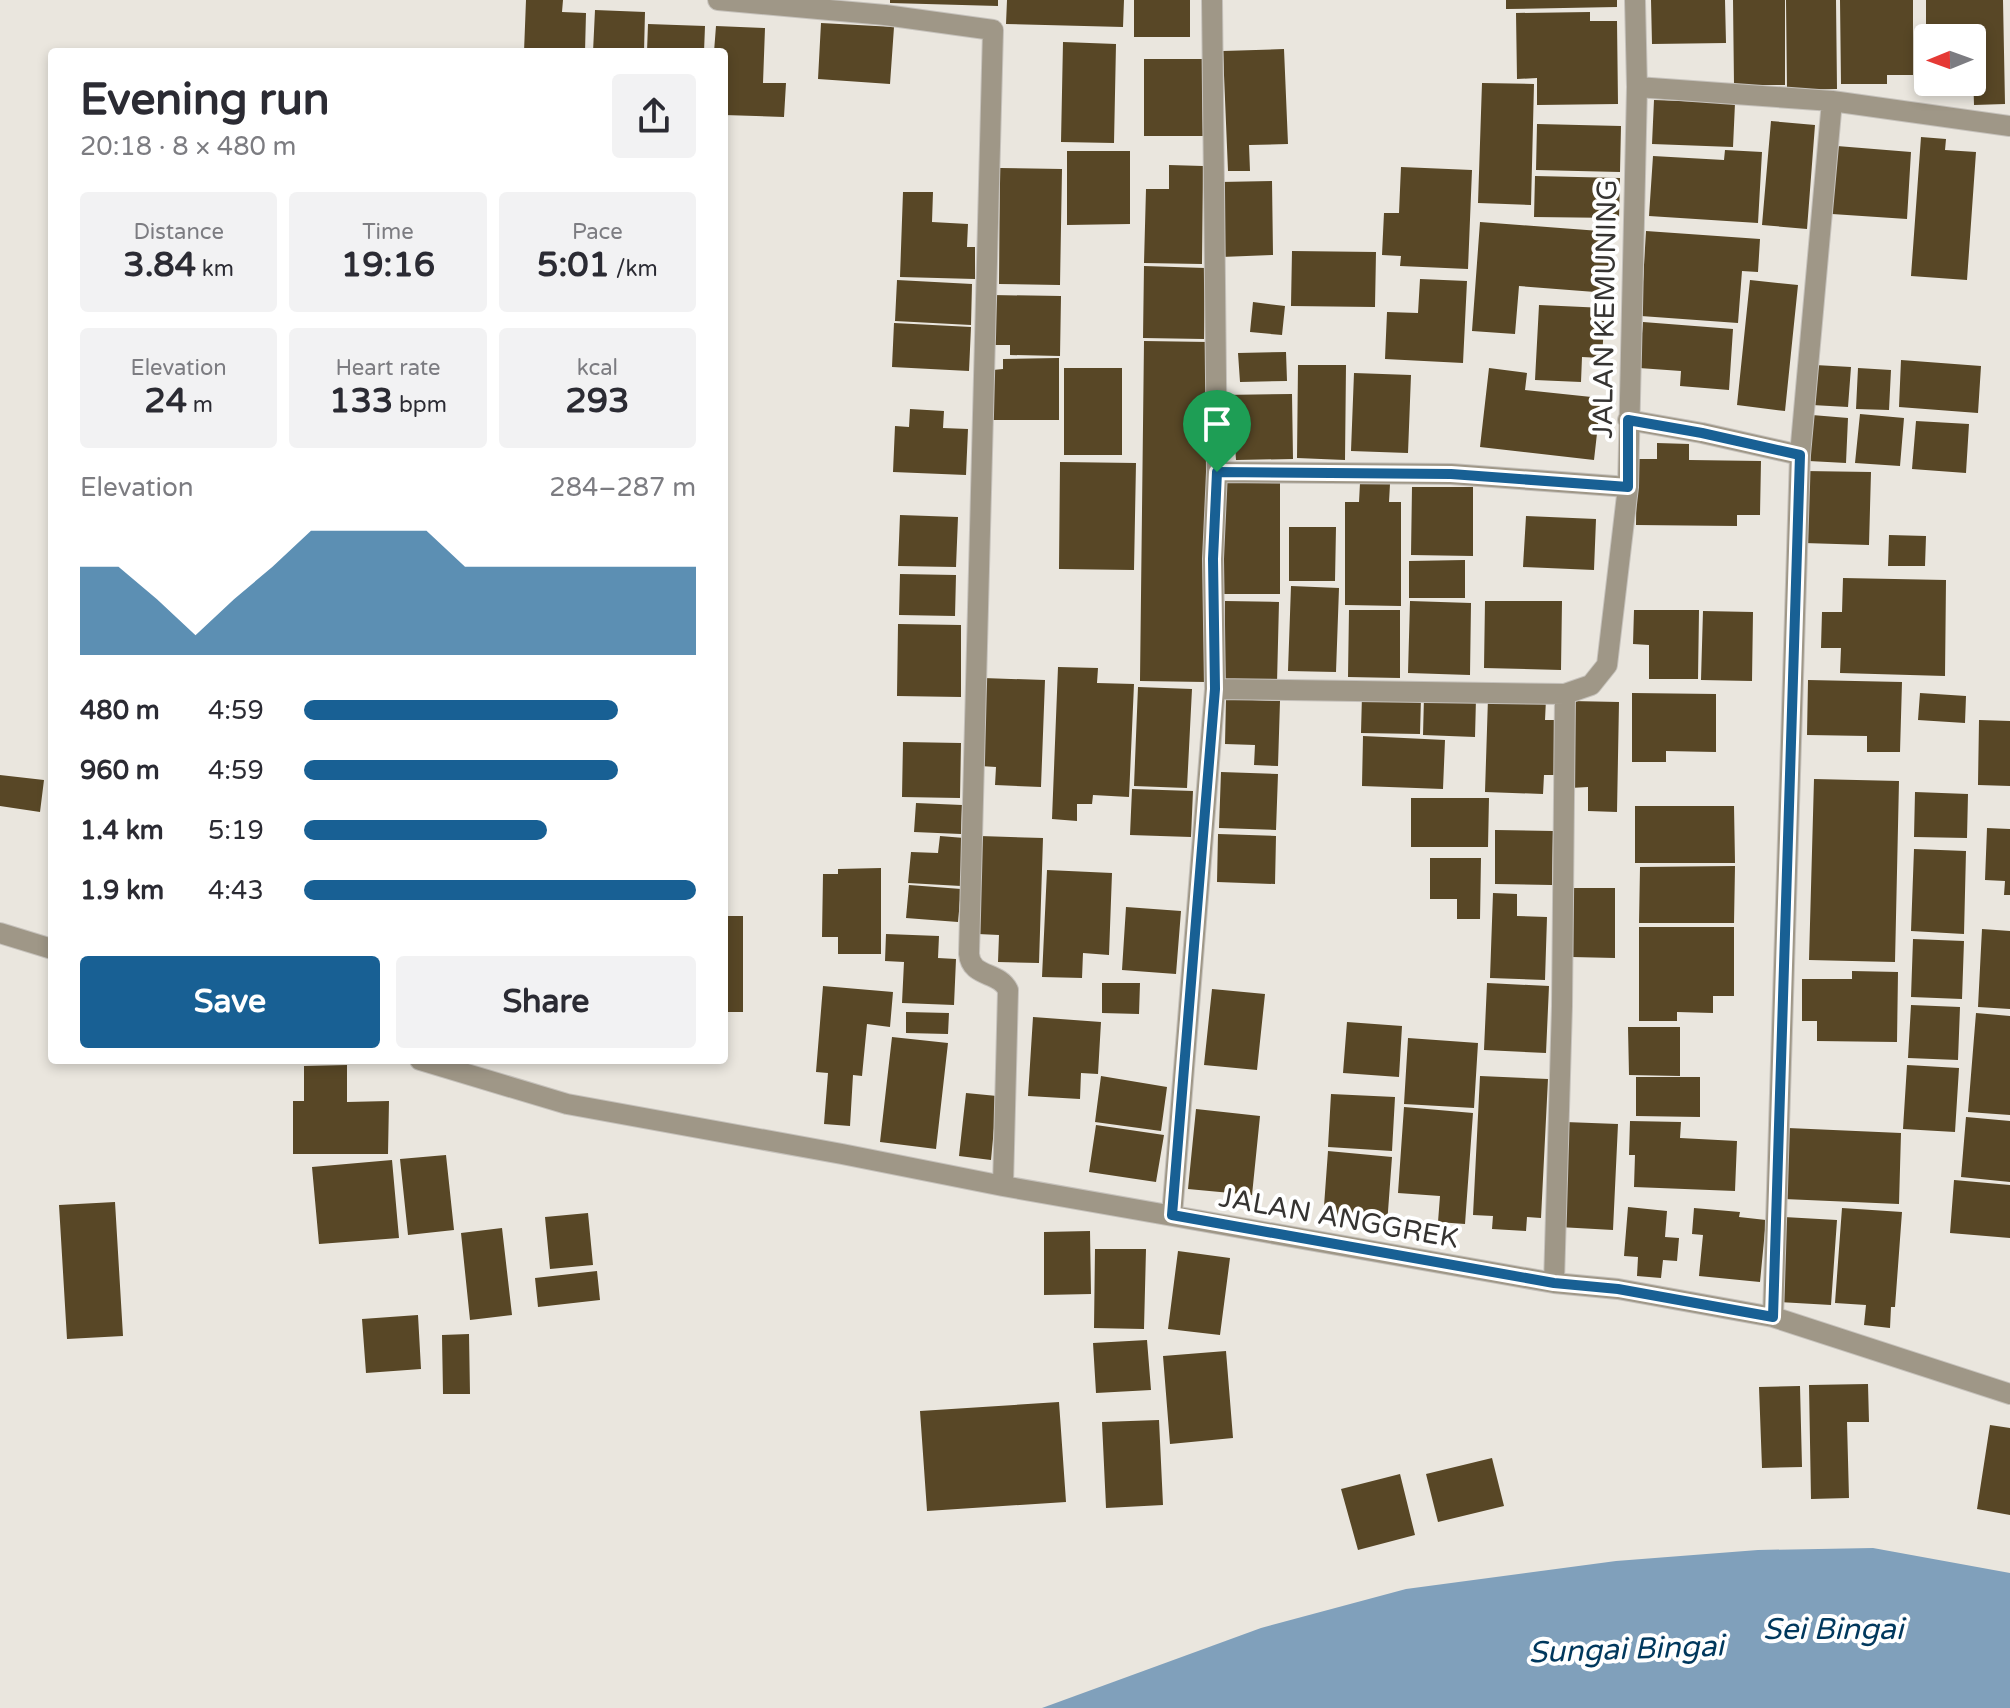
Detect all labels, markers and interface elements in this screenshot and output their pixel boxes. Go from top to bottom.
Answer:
north arrow [1914,24,1986,96]
map controls [1914,24,1986,96]
text: Evening run [80,74,329,127]
button: share [612,74,696,158]
text: 20:18 · 8 × 480 m [80,131,296,162]
street label: JALAN KEMUNING [1586,179,1624,439]
text: Distance [133,219,224,245]
text: Time [362,219,414,245]
text: Pace [572,219,623,245]
text: 3.84 [123,245,196,286]
text: 19:16 [341,245,435,286]
text: 5:01 [537,245,610,286]
text: km [196,256,234,282]
text: /km [610,256,658,282]
text: Elevation [131,355,227,381]
text: Heart rate [336,355,440,381]
text: kcal [577,355,618,381]
text: 24 [144,381,187,422]
text: 133 [329,381,393,422]
text: 293 [565,381,629,422]
pin [1183,390,1251,472]
text: m [187,392,213,418]
text: bpm [393,392,447,418]
icon: arrive [1195,402,1239,446]
text: Elevation [80,472,194,503]
text: 284–287 m [549,472,696,503]
text: 480 m [80,695,160,726]
text: 4:59 [208,695,264,726]
text: 960 m [80,755,160,786]
text: 4:59 [208,755,264,786]
text: 1.4 km [80,815,164,846]
text: 5:19 [208,815,264,846]
text: 1.9 km [80,875,164,906]
text: 4:43 [208,875,264,906]
button: Save [80,956,380,1048]
button: Share [396,956,696,1048]
street label: JALAN ANGGREK [1216,1180,1461,1256]
water label: Sei Bingai [1763,1611,1907,1648]
water label: Sungai Bingai [1528,1627,1728,1671]

